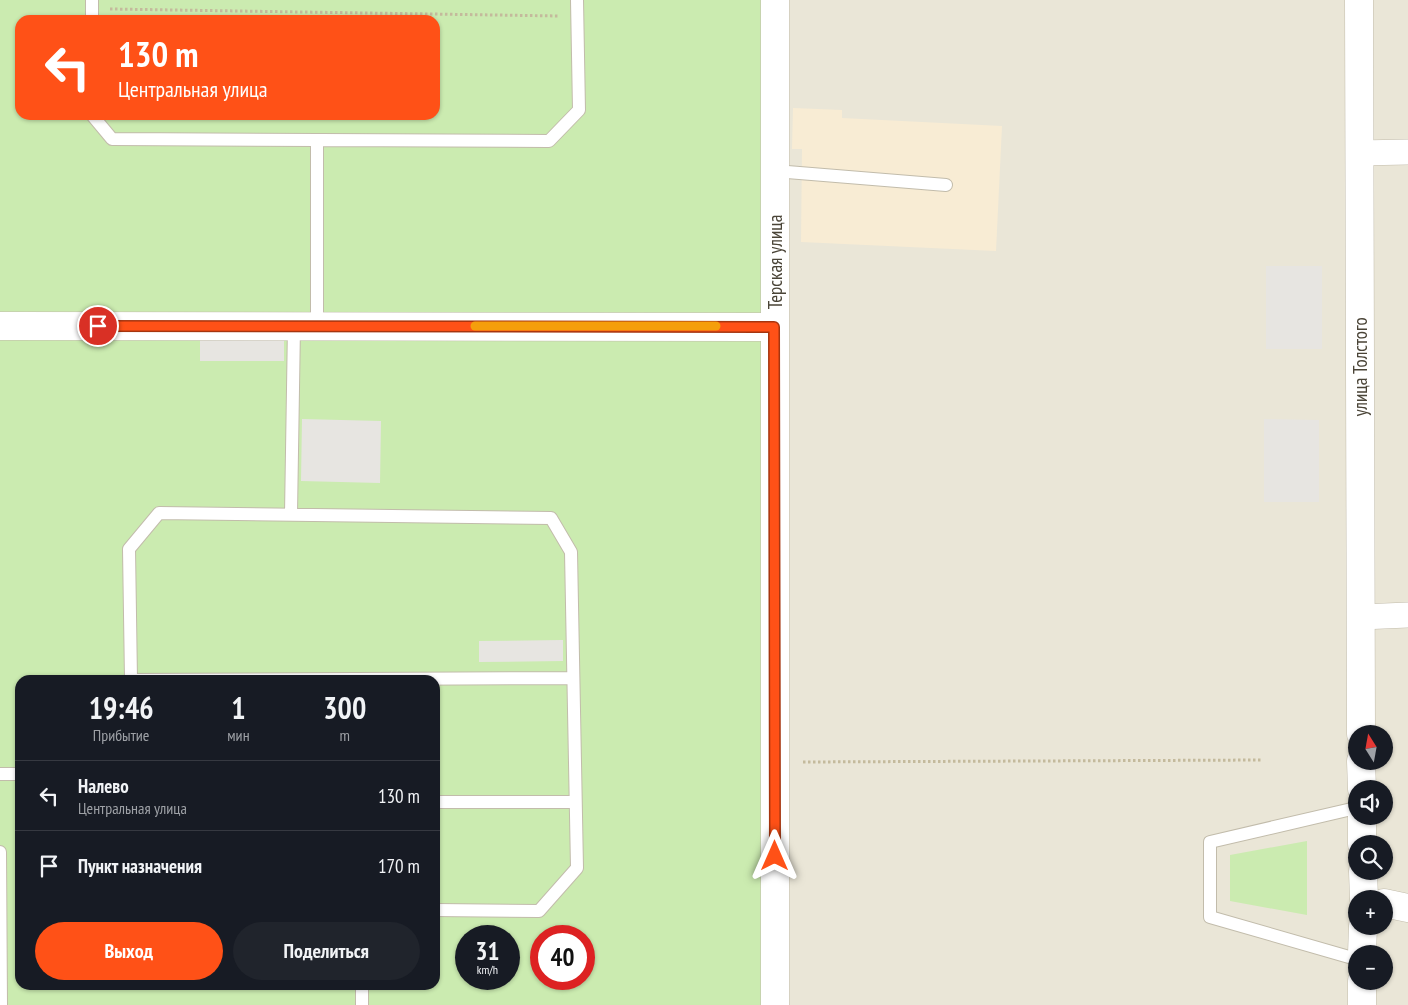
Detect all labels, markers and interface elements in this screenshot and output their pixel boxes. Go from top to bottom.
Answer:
text: 130 m [118,31,199,77]
icon: left [35,35,100,100]
text: Центральная улица [118,75,268,103]
street label: Терская улица [763,215,787,309]
pin [77,305,119,347]
icon: arrive [84,312,112,340]
street label: улица Толстого [1348,317,1372,417]
text: 19:46 [89,688,154,727]
text: 1 [231,688,246,727]
text: 300 [323,688,366,727]
text: Прибытие [93,725,149,745]
text: мин [227,725,250,745]
text: m [340,725,350,745]
north arrow [1348,725,1392,770]
map controls [1348,725,1393,990]
text: Налево [78,774,129,798]
button: sound [1348,780,1393,825]
icon: left [35,782,63,810]
text: 130 m [378,784,420,808]
text: Центральная улица [78,798,187,818]
position arrow [748,829,800,881]
button: search [1348,835,1393,880]
icon: arrive [35,852,63,880]
text: Пункт назначения [78,854,202,878]
text: 170 m [378,854,420,878]
button: + [1348,890,1393,935]
button: Выход [35,922,223,980]
button: Поделиться [233,922,420,980]
speed limit sign: 40 [530,925,595,990]
text: 31 [476,935,499,967]
button: − [1348,945,1393,990]
text: km/h [477,962,498,977]

